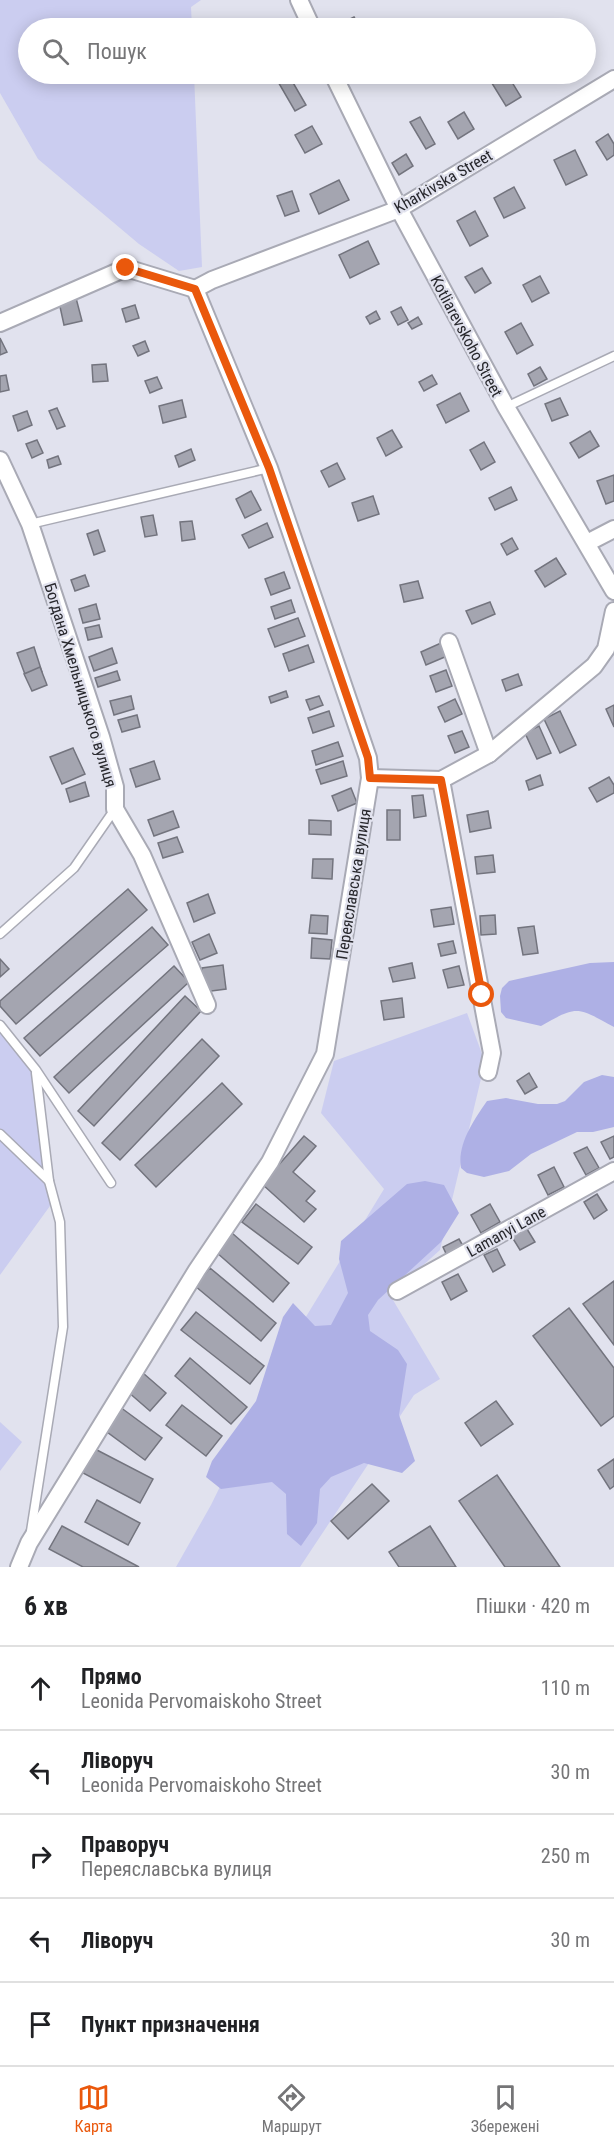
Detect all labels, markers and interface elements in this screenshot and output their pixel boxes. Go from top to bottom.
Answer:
search box [18,18,596,84]
icon: search [39,35,72,68]
text: Пошук [87,39,147,64]
street label: Kharkivska Street [391,146,496,217]
route end [112,254,138,280]
street label: Kotliarevskoho Street [427,272,507,400]
street label: Богдана Хмельницького вулиця [40,581,121,790]
street label: Переяславська вулиця [332,807,375,961]
route start [468,981,494,1007]
street label: Lamanyi Lane [463,1202,549,1261]
text: 6 хв [24,1591,68,1621]
text: Пішки · 420 m [476,1594,590,1618]
text: Прямо [81,1664,142,1689]
icon: ahead [24,1672,57,1705]
text: 110 m [541,1676,590,1700]
text: Leonida Pervomaiskoho Street [81,1689,322,1713]
text: Ліворуч [81,1748,153,1773]
icon: left [24,1756,57,1789]
text: 30 m [551,1760,590,1784]
text: Leonida Pervomaiskoho Street [81,1773,322,1797]
text: Праворуч [81,1832,169,1857]
icon: right [24,1840,57,1873]
text: 250 m [541,1844,590,1868]
text: Переяславська вулиця [81,1857,272,1881]
icon: left [24,1924,57,1957]
text: Ліворуч [81,1928,153,1953]
text: 30 m [551,1928,590,1952]
icon: arrive [24,2008,57,2041]
text: Пункт призначення [81,2012,260,2037]
tab: Карта [74,2081,113,2136]
tab: Маршрут [262,2081,322,2136]
tab: Збережені [471,2081,540,2136]

